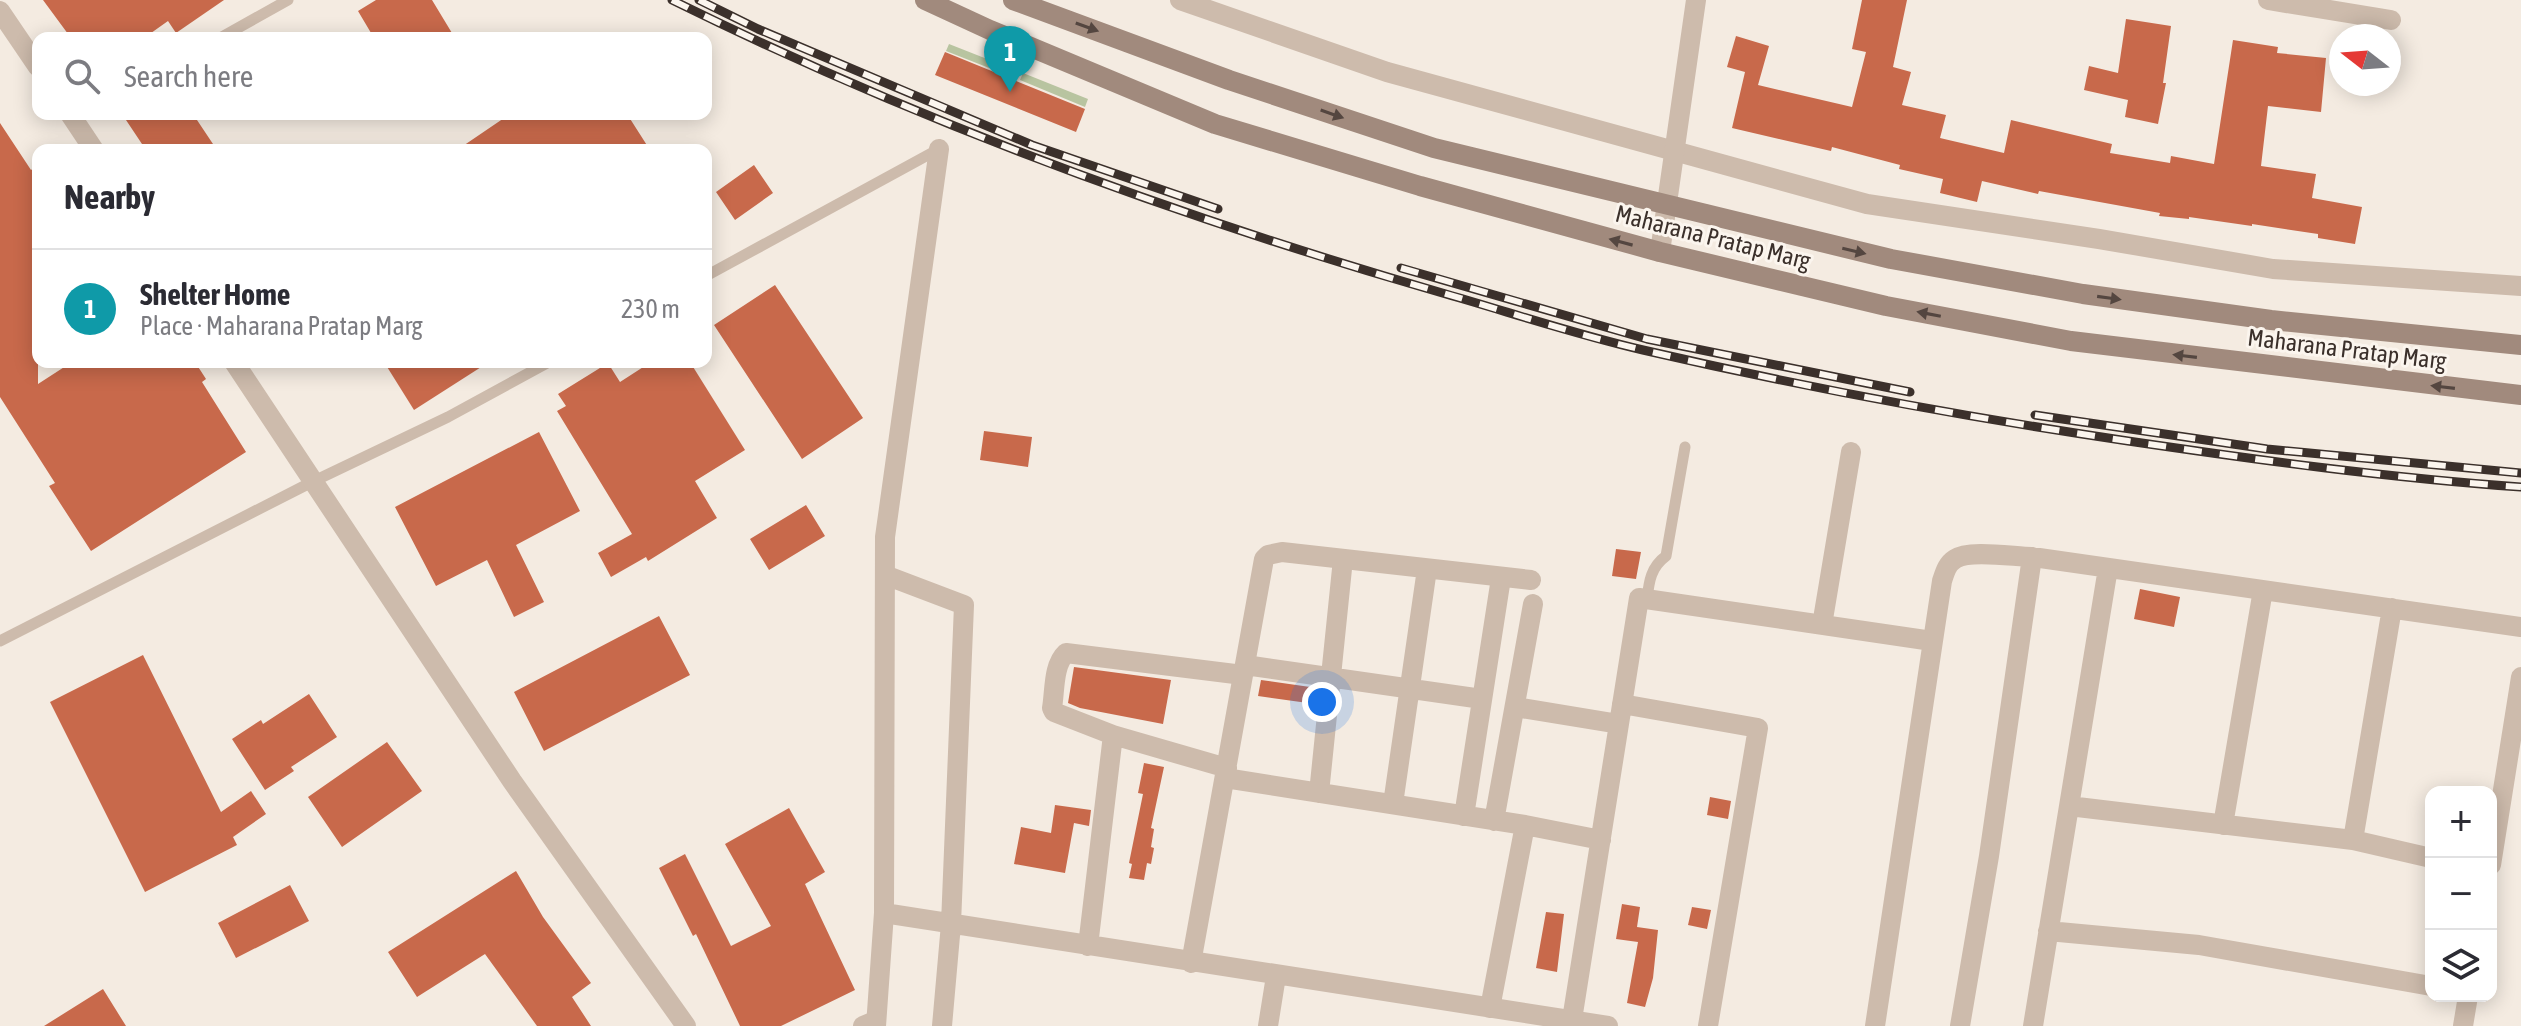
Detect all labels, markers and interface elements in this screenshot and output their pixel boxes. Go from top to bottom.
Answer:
one-way arrow [1075,21,1099,34]
north arrow [2329,24,2401,96]
pin: 1 [984,26,1036,92]
search box [32,32,712,120]
icon: search [60,54,104,98]
text: Search here [124,59,253,93]
one-way arrow [1320,108,1344,120]
text: Nearby [64,177,155,216]
street label: Maharana Pratap Marg [1613,200,1814,274]
one-way arrow [1609,235,1634,247]
one-way arrow [1841,245,1866,257]
text: Shelter Home [140,277,290,311]
one-way arrow [2097,292,2122,305]
text: 1 [84,294,96,324]
text: 230 m [621,294,680,324]
one-way arrow [1916,308,1941,320]
text: Place · Maharana Pratap Marg [140,311,423,341]
street label: Maharana Pratap Marg [2246,323,2449,375]
one-way arrow [2172,349,2197,362]
one-way arrow [2431,380,2456,393]
your location [1302,682,1342,722]
map controls [2425,786,2497,1002]
button: + [2425,786,2497,858]
button: − [2425,858,2497,930]
button: layers [2425,930,2497,1002]

